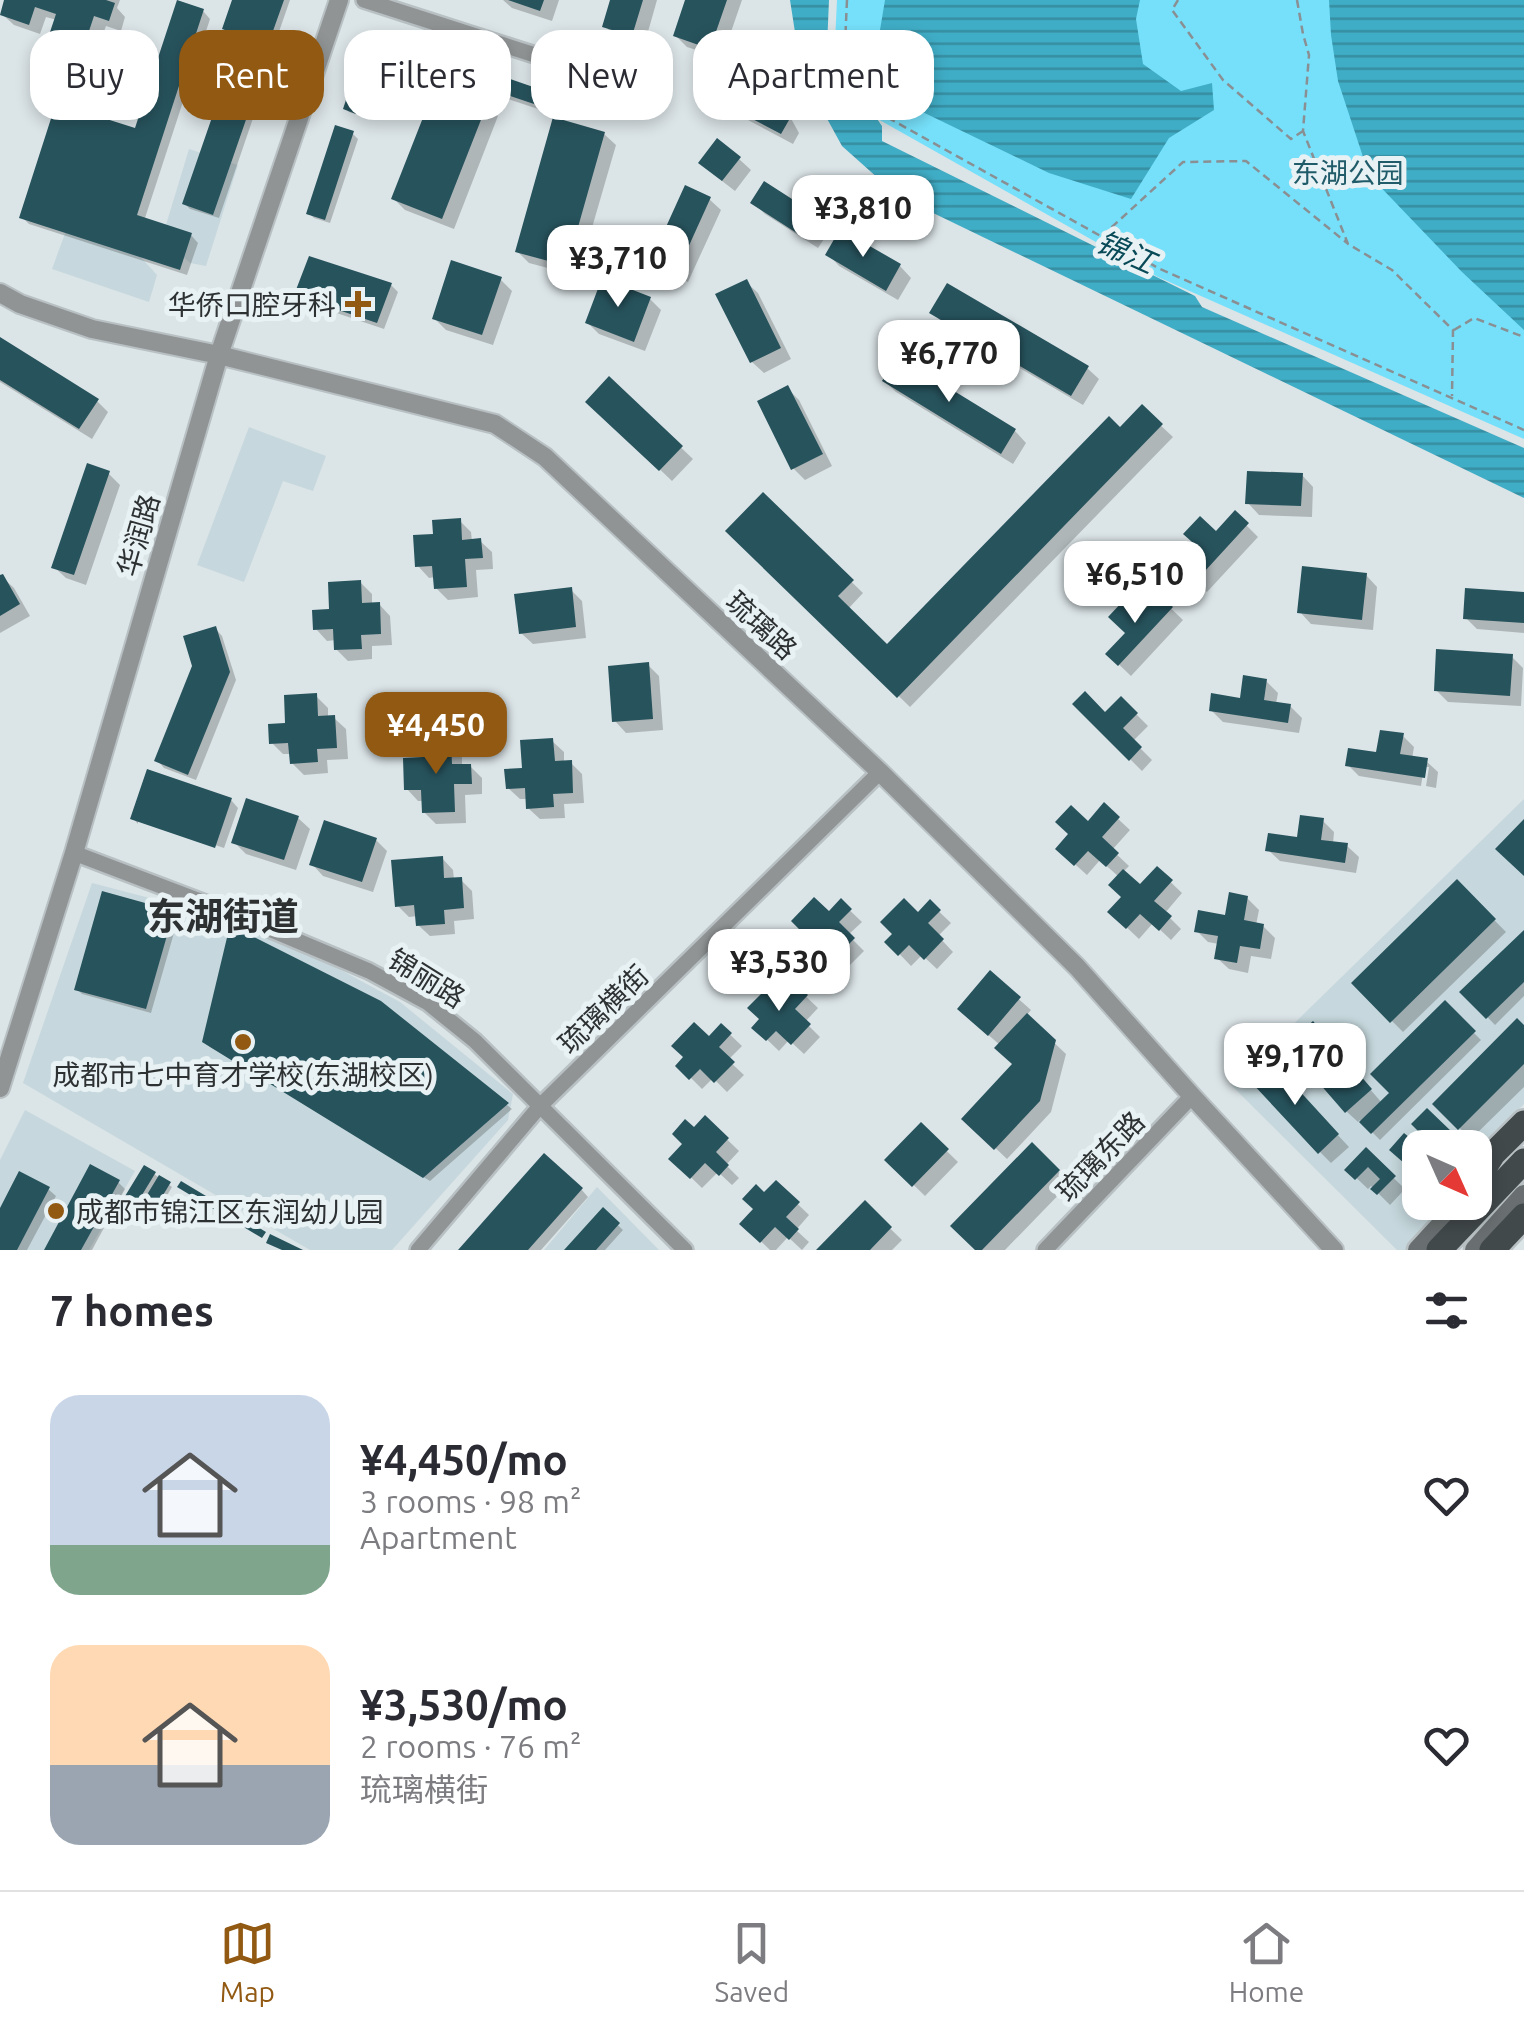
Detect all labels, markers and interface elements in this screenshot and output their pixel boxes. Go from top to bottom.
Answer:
chip: Buy [30,30,159,120]
chip: Rent [179,30,324,120]
chip: Filters [344,30,511,120]
chip: New [531,30,673,120]
chip: Apartment [693,30,934,120]
park label: 东湖公园 [1292,157,1404,188]
pin: ¥3,810 [782,175,944,260]
text: ¥3,810 [814,189,912,225]
water label: 锦江 [1092,224,1163,281]
pin: ¥3,710 [537,225,699,310]
text: ¥3,710 [569,239,667,275]
place label: 华侨口腔牙科 [168,289,336,320]
marker: 华侨口腔牙科 [345,291,371,317]
pin: ¥6,770 [868,320,1030,405]
text: ¥6,770 [900,334,998,370]
street label: 华润路 [112,490,164,580]
pin: ¥6,510 [1054,541,1216,626]
text: ¥6,510 [1086,555,1184,591]
street label: 琉璃路 [721,585,803,665]
pin: ¥4,450 [355,692,517,777]
text: ¥4,450 [387,706,485,742]
district label: 东湖街道 [147,895,299,937]
pin: ¥3,530 [698,929,860,1014]
street label: 锦丽路 [383,943,471,1013]
text: ¥3,530 [730,943,828,979]
street label: 琉璃横街 [552,959,654,1059]
pin: ¥9,170 [1214,1023,1376,1108]
marker: 成都市七中育才学校(东湖校区) [232,1031,254,1053]
text: ¥9,170 [1246,1037,1344,1073]
place label: 成都市七中育才学校(东湖校区) [52,1059,434,1091]
street label: 琉璃东路 [1050,1105,1150,1207]
north arrow [1402,1130,1492,1220]
map controls [1402,1130,1492,1220]
place label: 成都市锦江区东润幼儿园 [76,1196,384,1227]
marker: 成都市锦江区东润幼儿园 [45,1200,67,1222]
icon: filters [1419,1283,1474,1338]
text: 7 homes [50,1287,214,1334]
icon: home [130,1435,250,1555]
text: ¥4,450/mo [360,1436,568,1483]
icon: heart [1419,1468,1474,1523]
text: 3 rooms · 98 m² [360,1483,581,1519]
text: Apartment [360,1519,517,1555]
text: ¥3,530/mo [360,1681,568,1728]
icon: home [130,1685,250,1805]
icon: heart [1419,1718,1474,1773]
text: 2 rooms · 76 m² [360,1728,581,1764]
text: 琉璃横街 [360,1771,488,1807]
tab: Map [220,1916,275,2007]
tab: Saved [715,1916,789,2007]
tab: Home [1229,1916,1304,2007]

